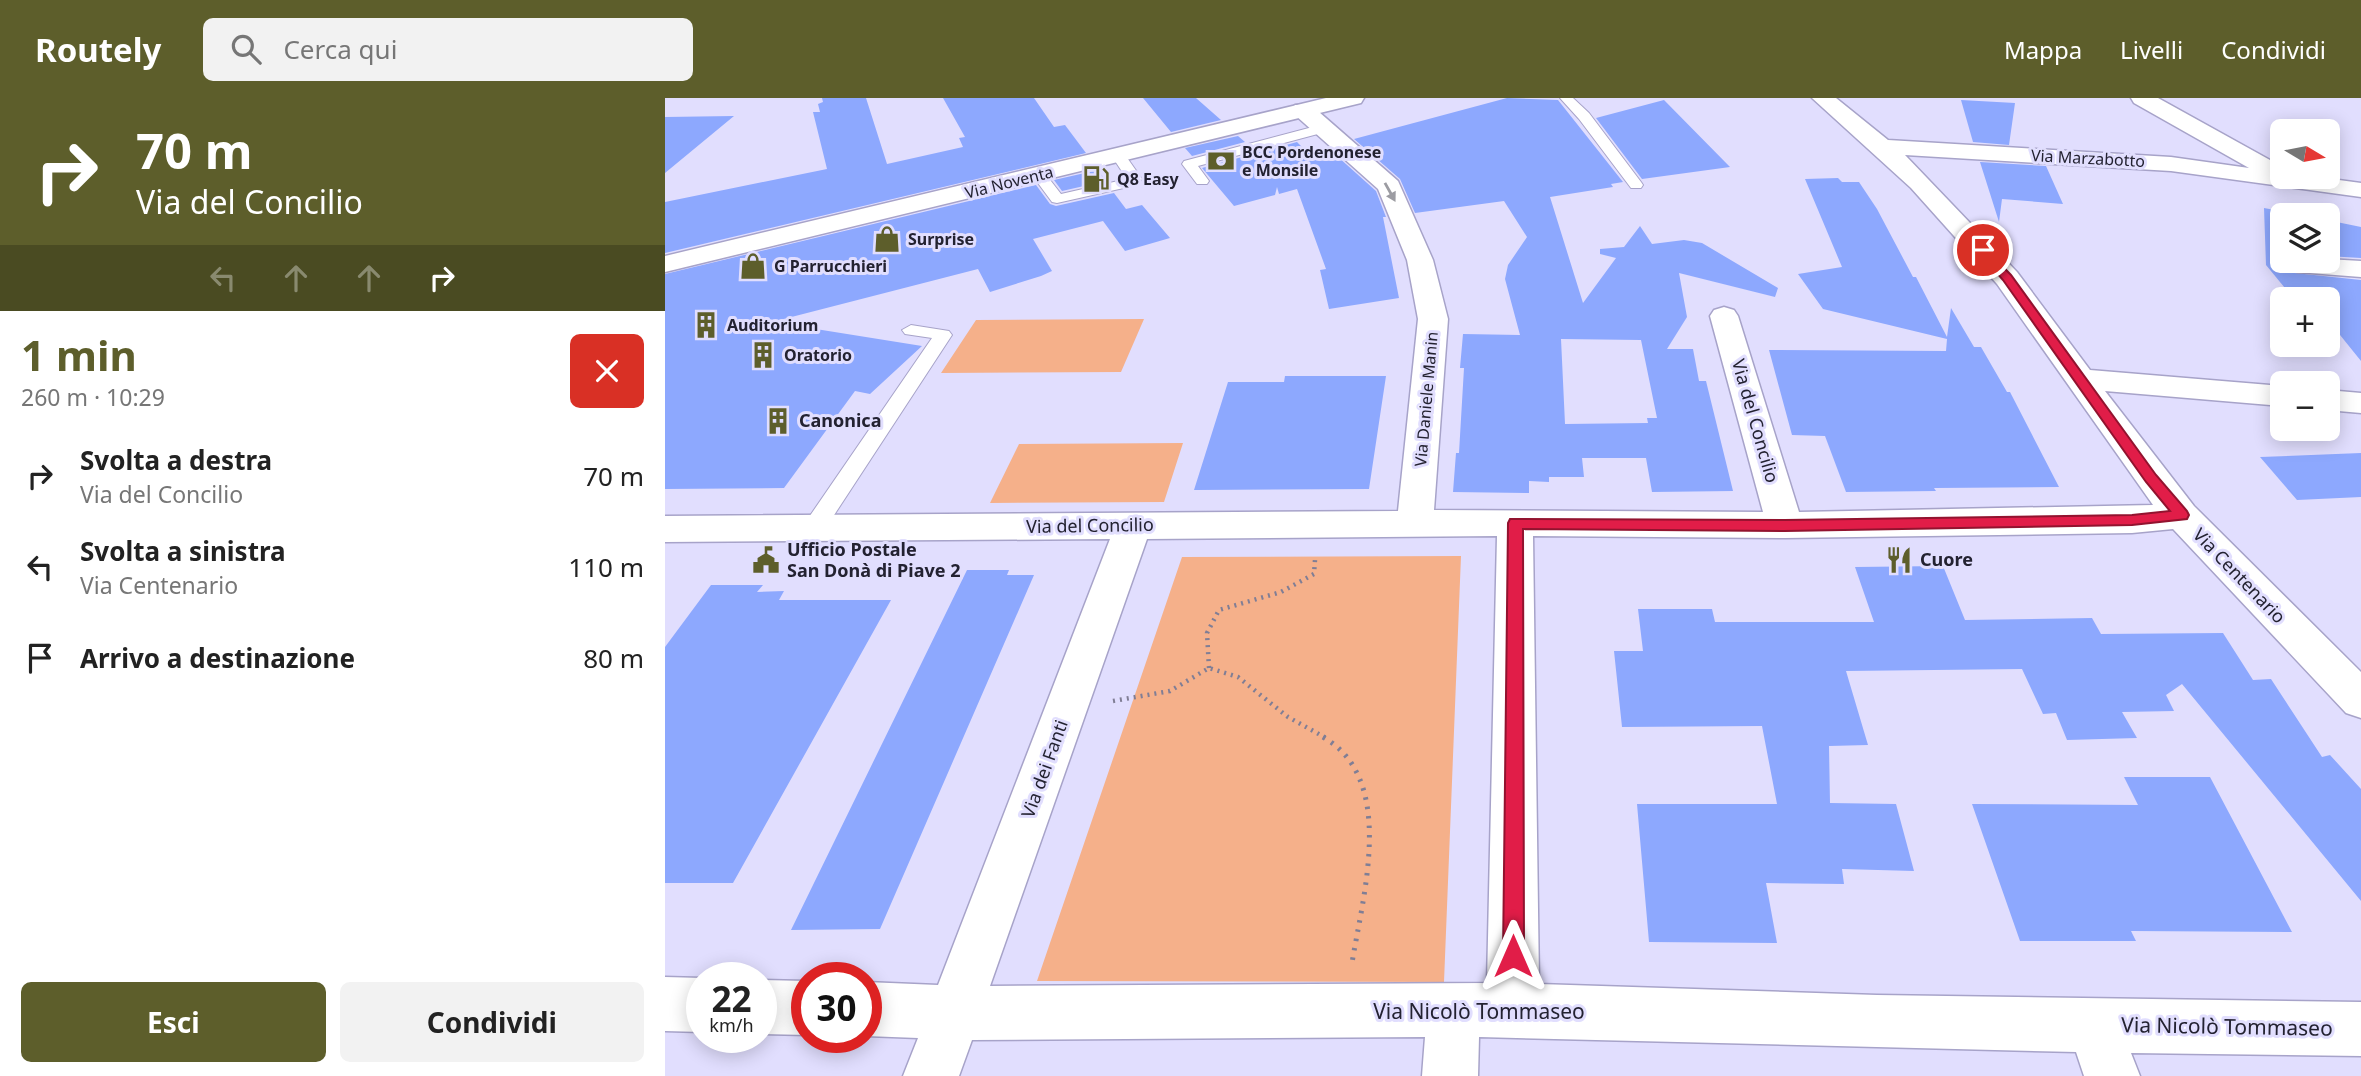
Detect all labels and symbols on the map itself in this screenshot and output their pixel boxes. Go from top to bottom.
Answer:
north arrow [2270,119,2340,189]
place label: BCC Pordenonese e Monsile [1242,141,1381,181]
street label: Via Marzabotto [2030,144,2146,172]
bank icon: BCC Pordenonese e Monsile [1206,146,1236,176]
street label: Via Noventa [963,160,1055,204]
fuel station icon: Q8 Easy [1081,164,1111,194]
place label: Q8 Easy [1117,168,1180,190]
one-way arrow [1384,182,1396,202]
pin [1953,220,2013,280]
shop icon: Surprise [872,224,902,254]
place label: Surprise [908,228,974,250]
shop icon: G Parrucchieri [738,251,768,281]
place label: G Parrucchieri [774,255,887,277]
building icon: Auditorium [691,310,721,340]
place label: Auditorium [727,314,818,336]
street label: Via Daniele Manin [1409,331,1443,467]
building icon: Oratorio [748,340,778,370]
place label: Oratorio [784,344,852,366]
street label: Via del Concilio [1727,356,1785,485]
building icon: Canonica [763,406,793,436]
place label: Canonica [799,408,881,432]
street label: Via del Concilio [1026,512,1154,538]
street label: Via Centenario [2188,522,2291,628]
place label: Ufficio Postale San Donà di Piave 2 [787,537,960,582]
public building icon: Ufficio Postale San Donà di Piave 2 [751,545,781,575]
restaurant icon: Cuore [1884,545,1914,575]
place label: Cuore [1920,547,1973,571]
street label: Via dei Fanti [1015,716,1073,821]
position arrow [1476,919,1550,993]
speed limit sign: 30 [791,962,882,1053]
street label: Via Nicolò Tommaseo [1373,997,1585,1025]
street label: Via Nicolò Tommaseo [2121,1010,2333,1042]

